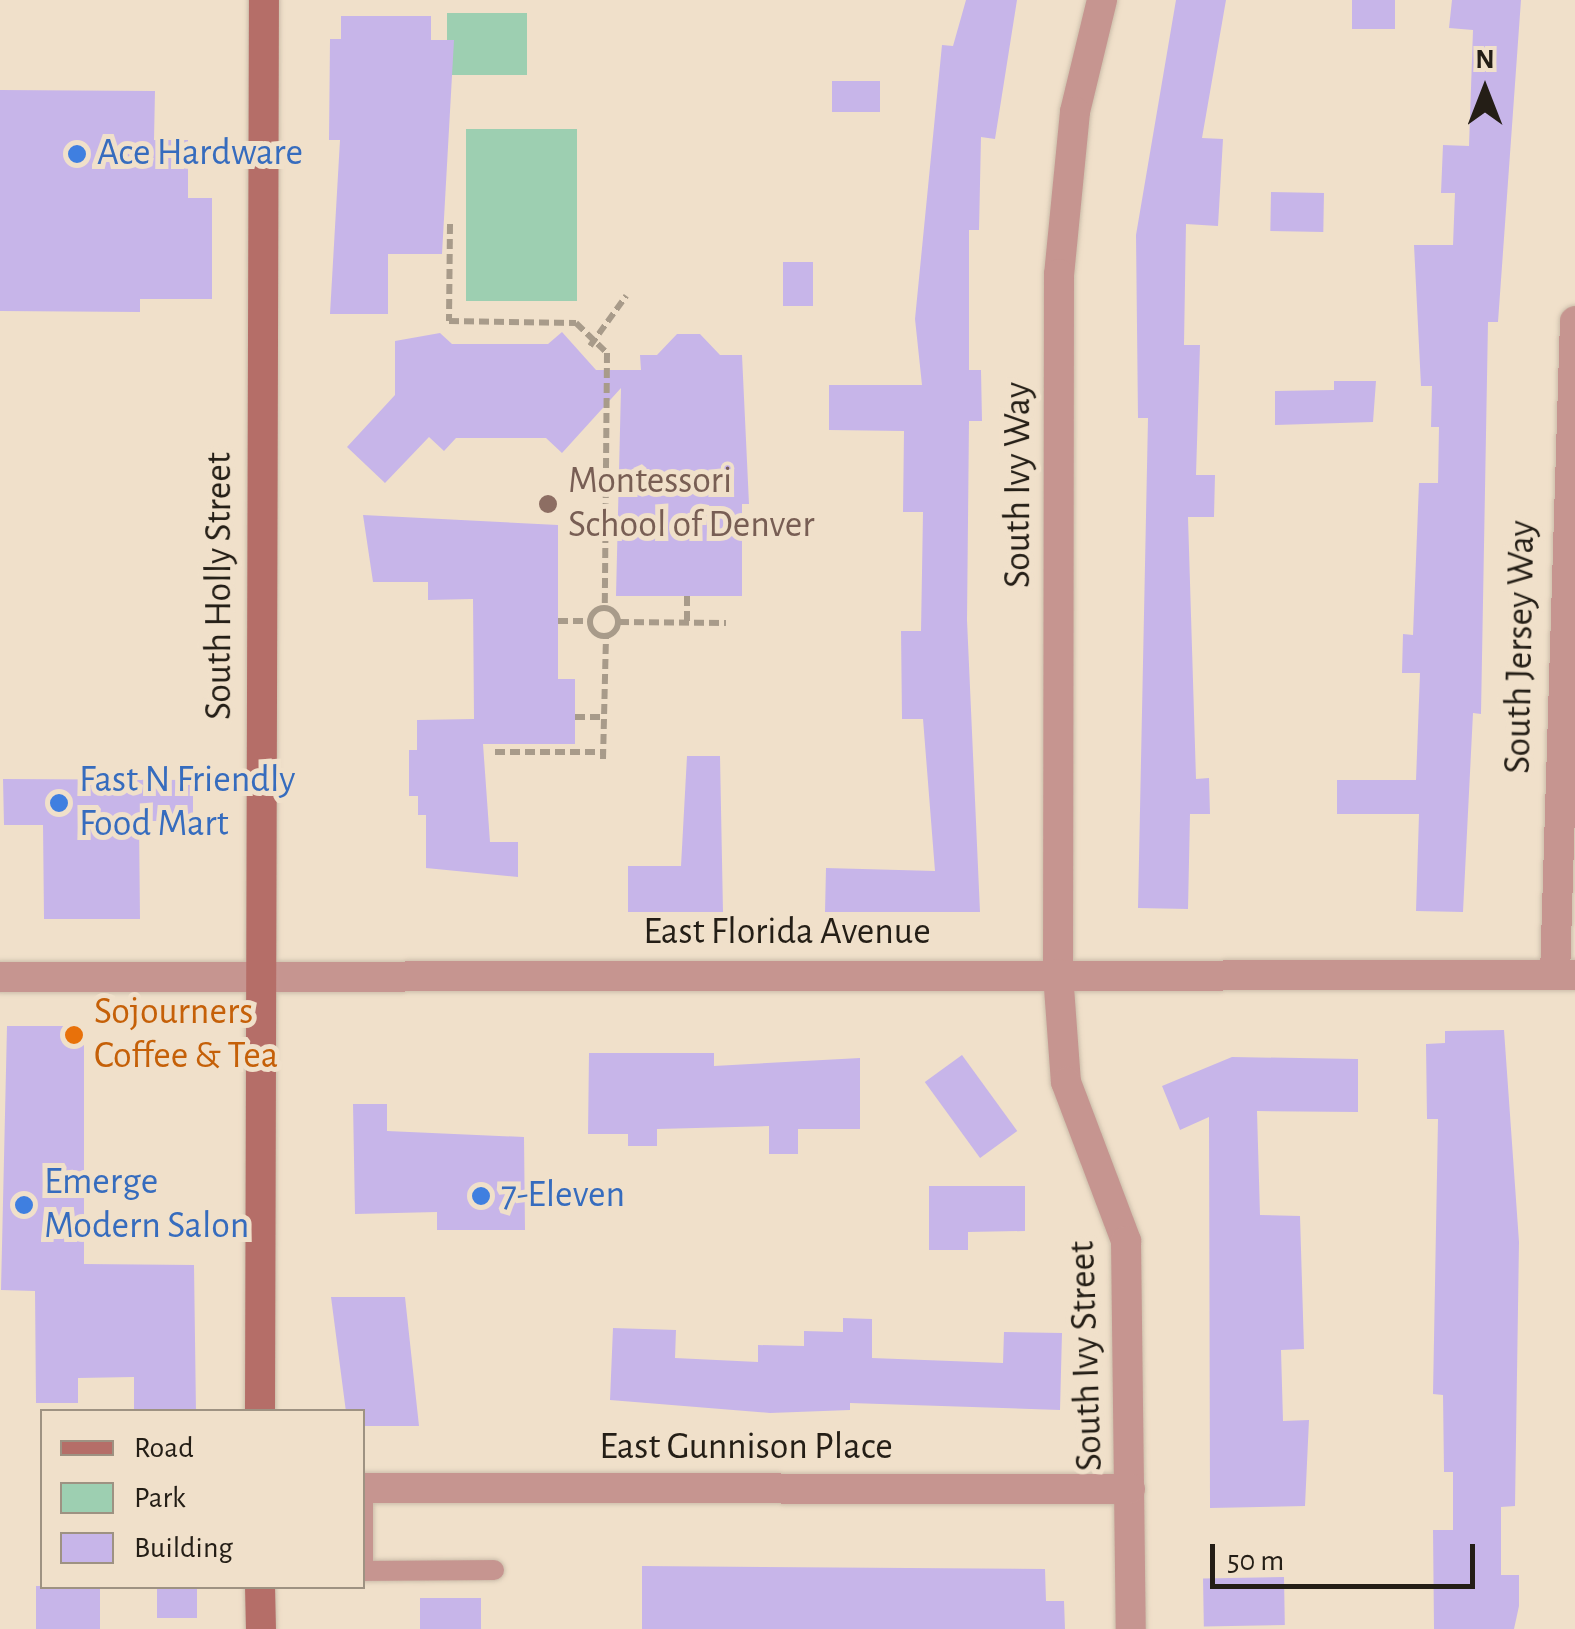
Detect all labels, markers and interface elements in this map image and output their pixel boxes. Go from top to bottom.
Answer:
north arrow [1435,40,1535,140]
text: N [1475,46,1495,74]
place label: Ace Hardware [97,131,303,177]
marker: Ace Hardware [66,143,88,165]
street label: South Ivy Way [996,382,1042,588]
street label: South Holly Street [197,452,243,720]
place label: Montessori School of Denver [568,459,815,548]
marker: Montessori School of Denver [537,493,559,515]
street label: South Jersey Way [1496,520,1546,774]
place label: Fast N Friendly Food Mart [79,758,296,848]
marker: Fast N Friendly Food Mart [48,792,70,814]
street label: East Florida Avenue [643,910,931,956]
place label: Sojourners Coffee & Tea [94,990,278,1080]
marker: Sojourners Coffee & Tea [63,1024,85,1046]
place label: Emerge Modern Salon [44,1160,249,1250]
place label: 7-Eleven [501,1173,625,1219]
marker: 7-Eleven [470,1185,492,1207]
marker: Emerge Modern Salon [13,1194,35,1216]
street label: South Ivy Street [1060,1240,1114,1472]
legend [40,1409,365,1589]
street label: East Gunnison Place [599,1425,893,1471]
text: Road [134,1433,194,1463]
text: Park [134,1483,186,1513]
scale bar [1215,1524,1480,1586]
text: Building [134,1533,233,1563]
text: 50 m [1227,1546,1284,1576]

